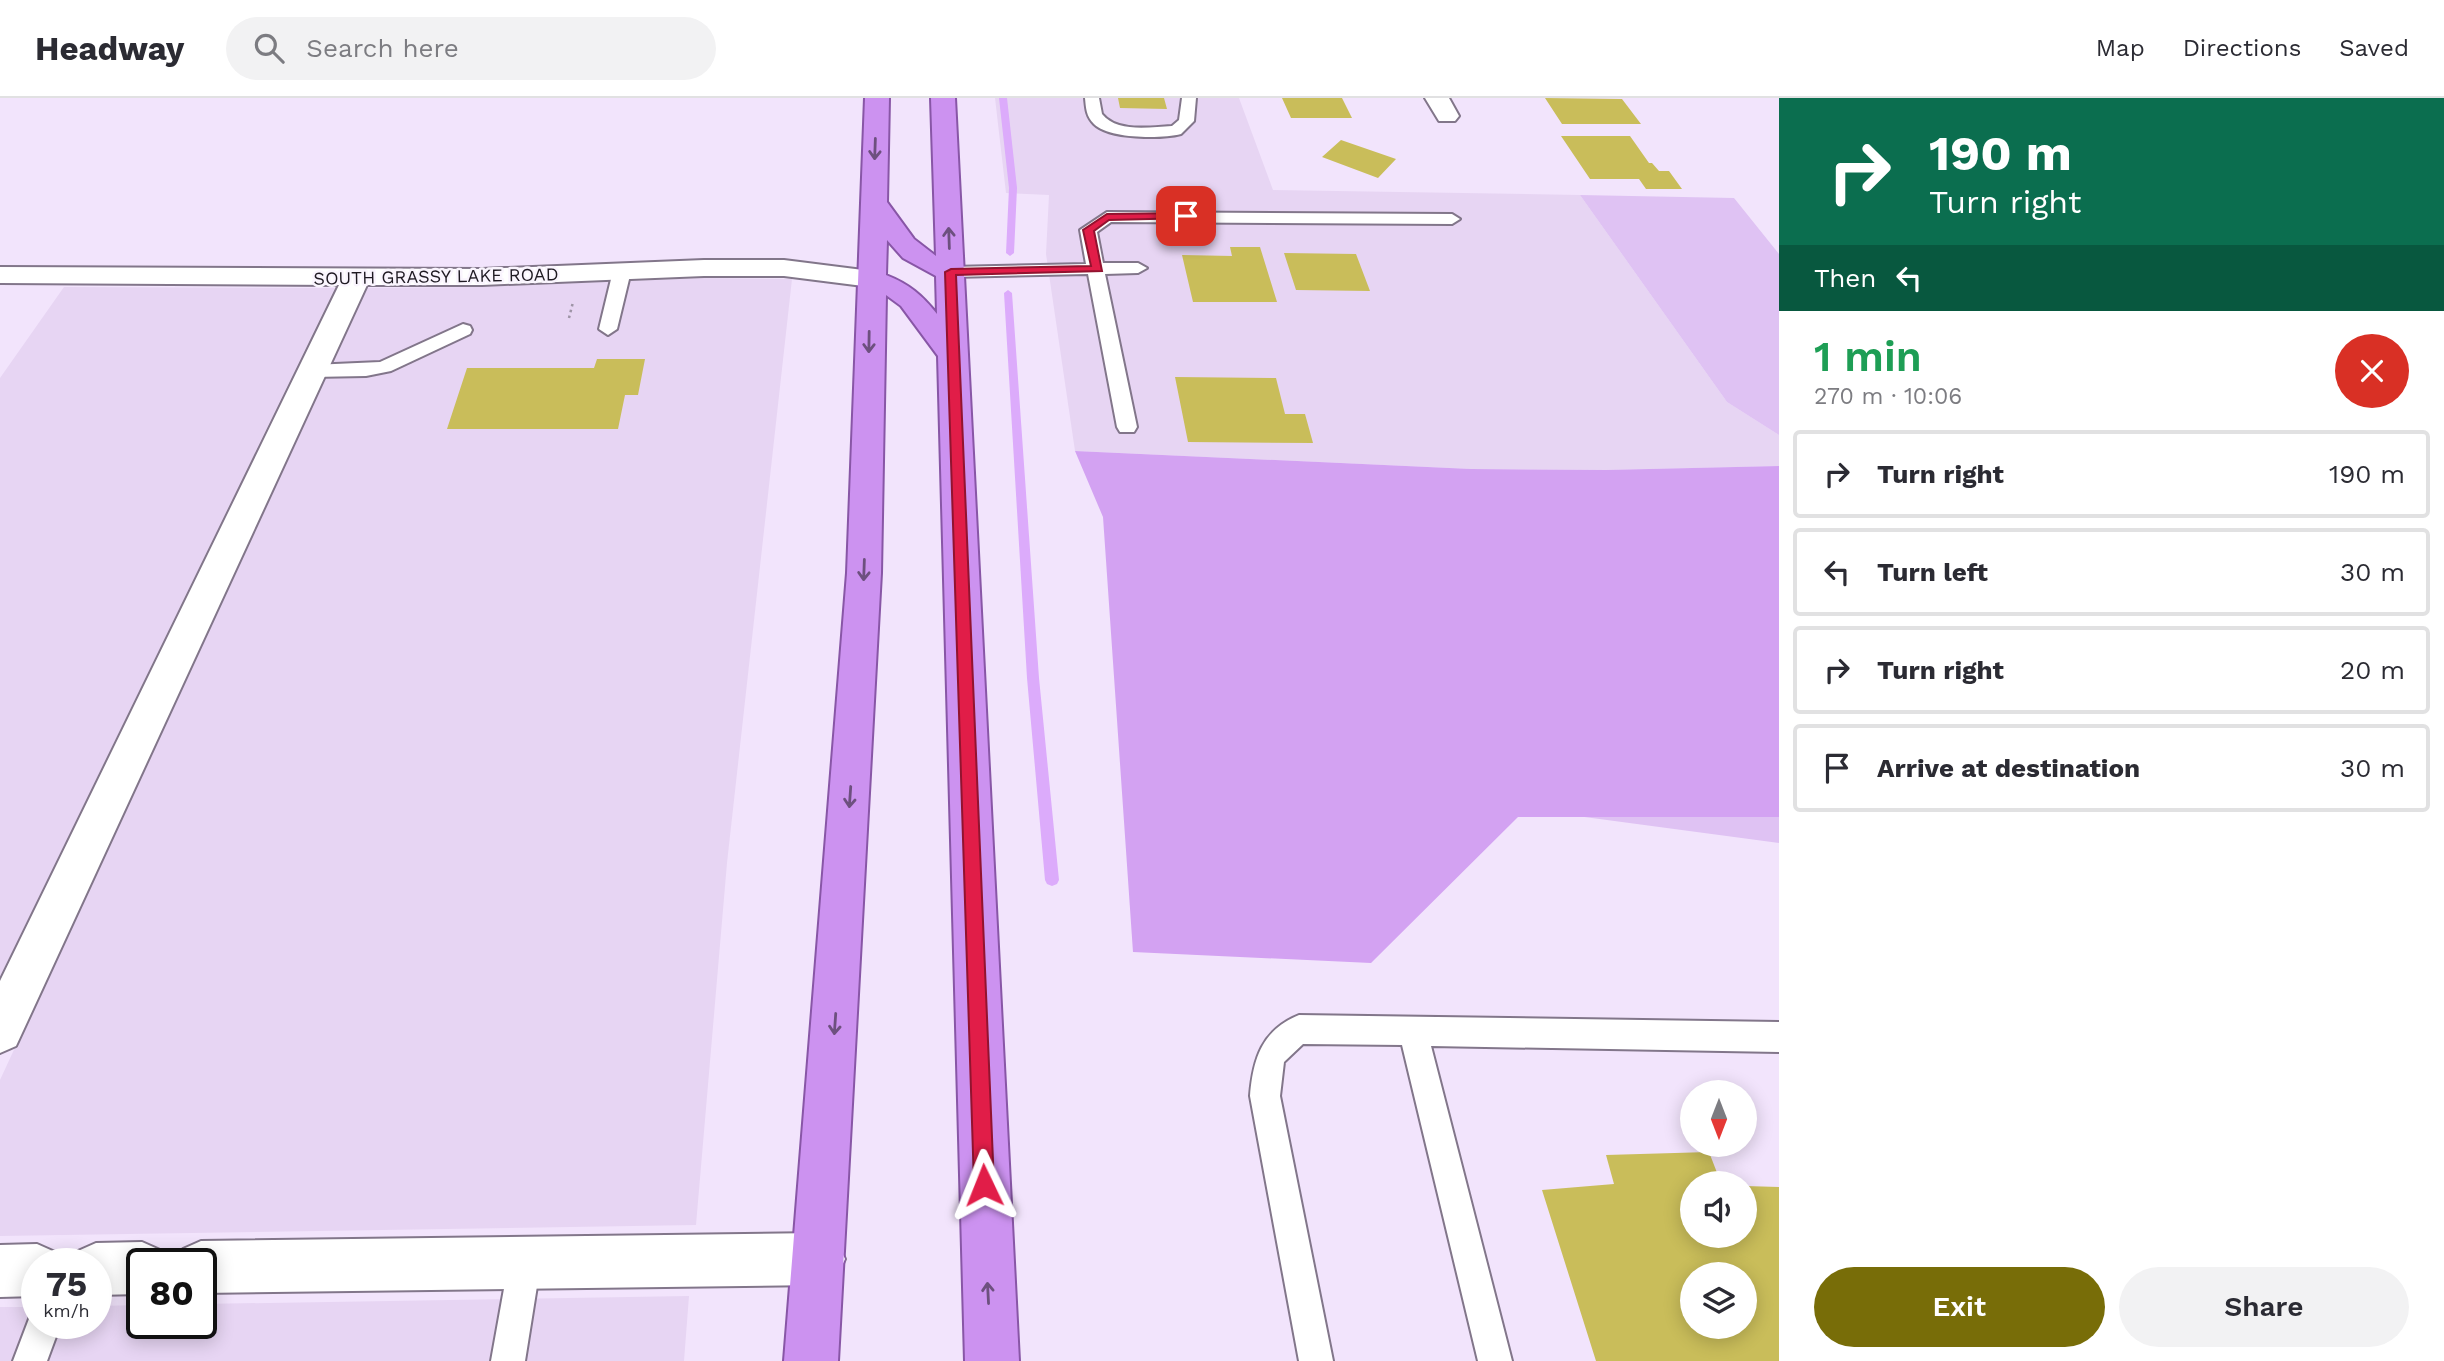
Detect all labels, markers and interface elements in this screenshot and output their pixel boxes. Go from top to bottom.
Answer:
search box [226,17,716,80]
text: Headway [35,29,184,68]
icon: search [250,29,288,67]
text: Search here [306,33,459,63]
text: Map [2096,34,2145,62]
text: Directions [2183,34,2301,62]
text: Saved [2339,34,2409,62]
text: 190 m [1929,124,2072,182]
icon: right [1814,126,1905,217]
one-way arrow [868,137,882,160]
text: Turn right [1929,183,2081,221]
pin [1156,186,1216,246]
icon: arrive [1167,197,1205,235]
one-way arrow [943,227,956,250]
icon: left [1890,259,1928,297]
street label: SOUTH GRASSY LAKE ROAD [313,263,559,289]
text: Then [1814,263,1876,293]
one-way arrow [863,330,876,353]
text: 1 min [1814,332,1922,381]
button: close [2335,334,2409,408]
text: 270 m · 10:06 [1814,383,1962,410]
icon: right [1818,455,1856,493]
text: Turn right [1877,459,2004,489]
text: 190 m [2329,459,2405,489]
icon: left [1818,553,1856,591]
text: Turn left [1877,557,1988,587]
text: 30 m [2340,557,2405,587]
one-way arrow [857,558,870,581]
icon: right [1818,651,1856,689]
text: Turn right [1877,655,2004,685]
text: 20 m [2340,655,2405,685]
icon: arrive [1818,749,1856,787]
text: Arrive at destination [1877,753,2140,783]
text: 30 m [2340,753,2405,783]
one-way arrow [843,785,856,807]
one-way arrow [828,1012,841,1035]
north arrow [1680,1080,1757,1157]
map controls [1680,1080,1757,1339]
position arrow [947,1148,1021,1222]
button: sound [1680,1171,1757,1248]
speed limit sign: 80 [126,1248,217,1339]
button: layers [1680,1262,1757,1339]
text: 75 [46,1263,87,1305]
button: Exit [1814,1267,2105,1347]
button: Share [2119,1267,2409,1347]
one-way arrow [982,1282,995,1305]
text: km/h [43,1300,90,1321]

